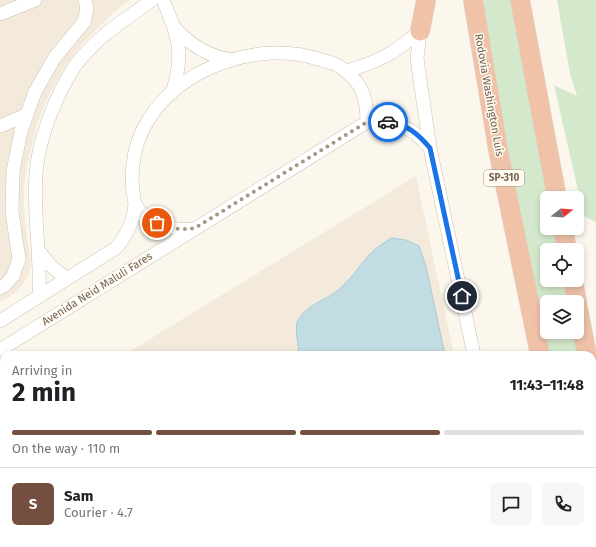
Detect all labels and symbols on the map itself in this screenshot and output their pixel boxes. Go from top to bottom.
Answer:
street label: Rodovia Washington Luís [472,33,506,157]
courier [368,102,408,142]
road number: SP-310 [484,170,524,186]
north arrow [540,191,584,235]
pin [140,206,174,240]
street label: Avenida Neid Maluli Fares [39,250,155,328]
pin [445,279,479,313]

